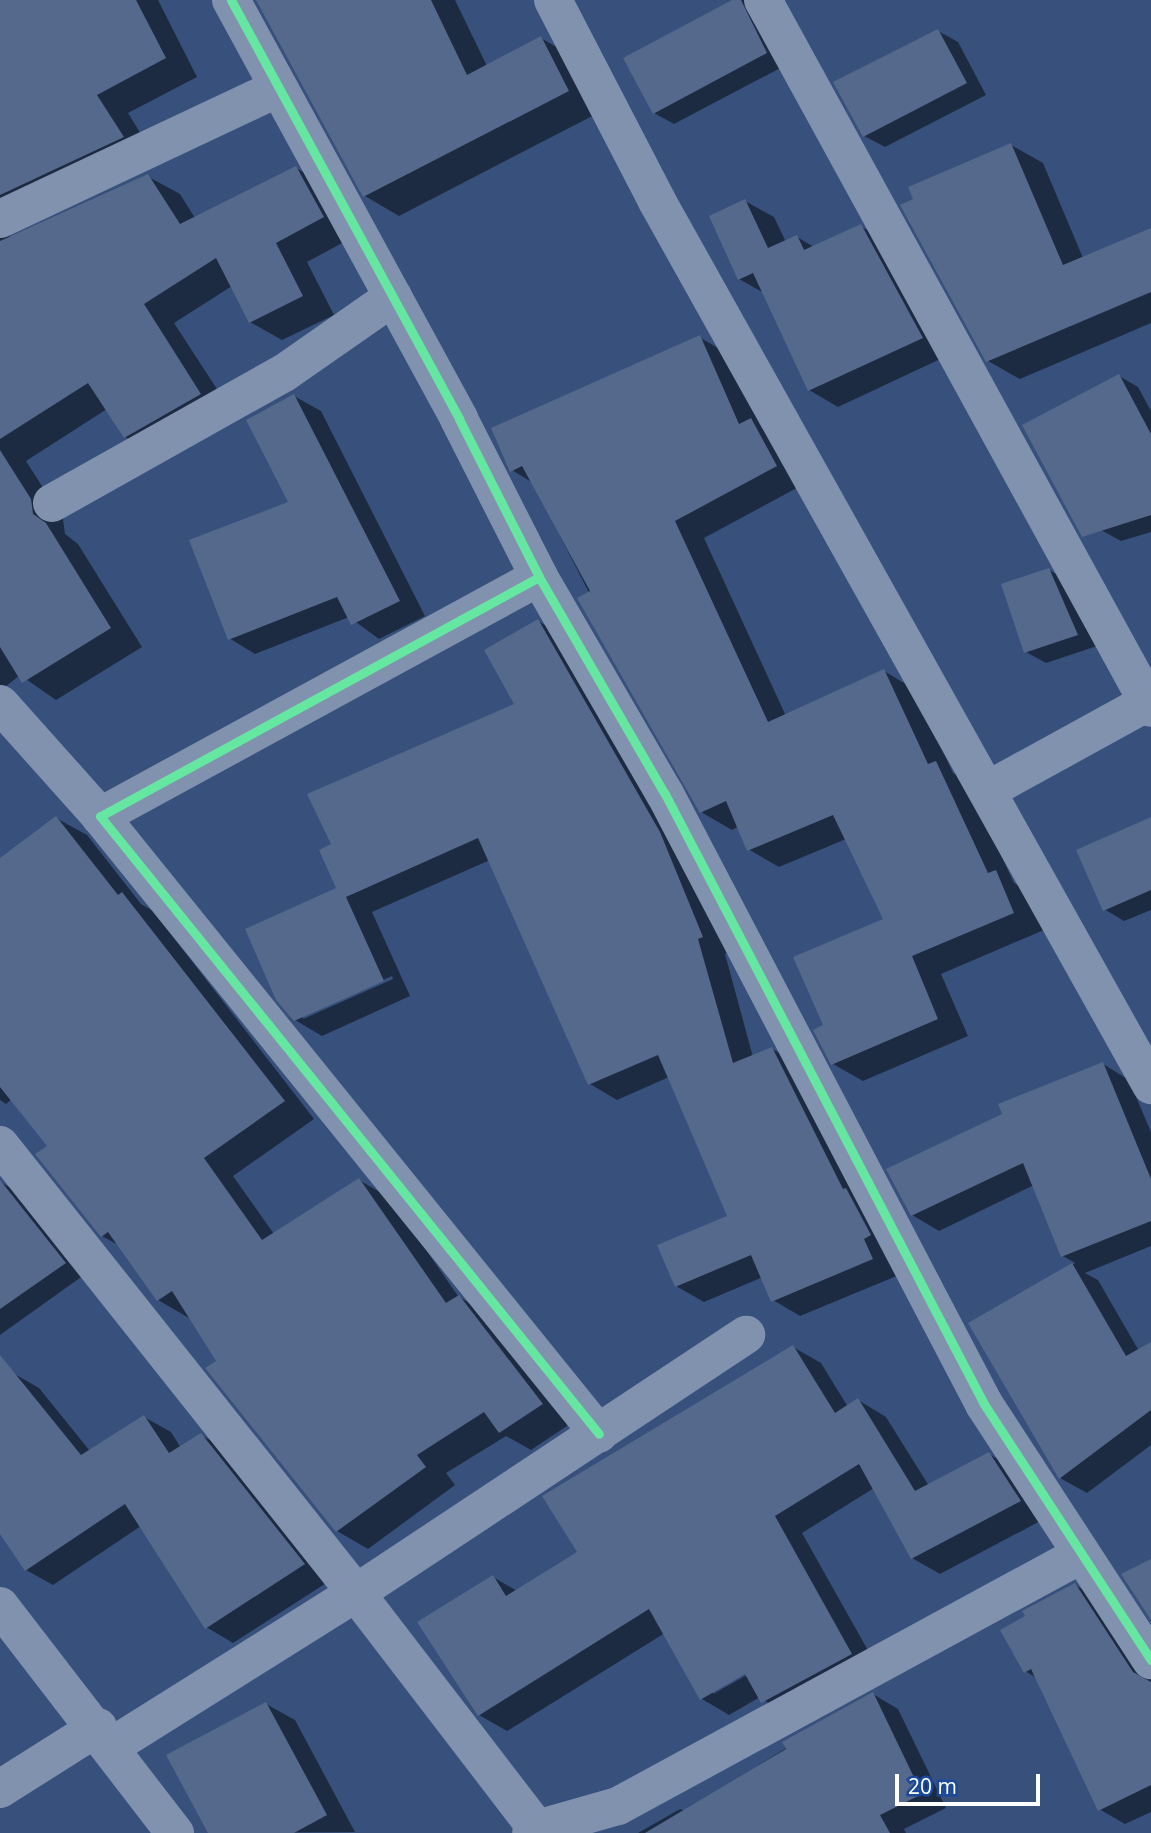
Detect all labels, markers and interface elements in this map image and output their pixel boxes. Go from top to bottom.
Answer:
scale bar [899,1759,1044,1803]
text: 20 m [908,1772,957,1800]

